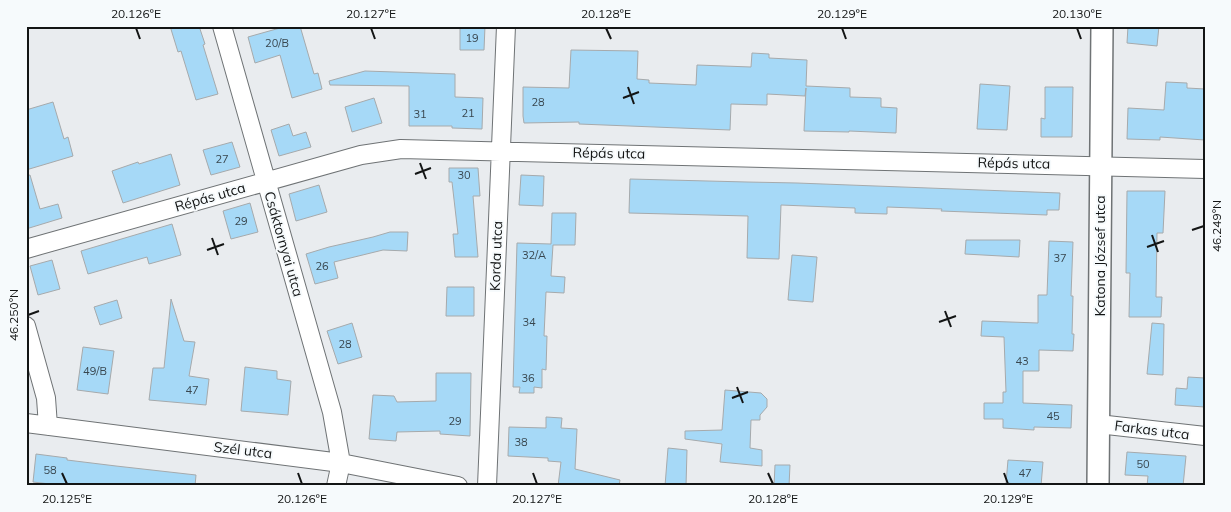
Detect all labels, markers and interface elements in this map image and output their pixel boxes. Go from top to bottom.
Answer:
text: 20.126°E [111,6,161,21]
text: 20.127°E [346,6,396,21]
text: 20.128°E [581,6,631,21]
text: 20.129°E [817,6,867,21]
text: 20.130°E [1052,6,1102,21]
house number: 19 [465,31,479,45]
house number: 20/B [265,36,289,50]
house number: 28 [531,95,545,109]
house number: 21 [461,106,475,120]
house number: 31 [413,107,427,121]
street label: Répás utca [572,143,646,163]
house number: 27 [215,152,229,166]
street label: Répás utca [977,153,1051,173]
house number: 30 [457,168,471,182]
street label: Répás utca [173,178,247,216]
street label: Csáktornyai utca [260,189,308,299]
street label: Katona József utca [1091,195,1109,317]
text: 46.249°N [1209,200,1224,252]
house number: 29 [234,214,248,228]
street label: Korda utca [486,221,506,291]
house number: 32/A [522,248,546,262]
house number: 37 [1053,251,1067,265]
house number: 26 [315,259,329,273]
text: 46.250°N [6,289,21,341]
house number: 34 [522,315,536,329]
house number: 28 [338,337,352,351]
house number: 43 [1015,354,1029,368]
house number: 49/B [83,364,107,378]
house number: 36 [521,371,535,385]
house number: 47 [185,383,199,397]
house number: 45 [1046,409,1060,423]
house number: 29 [448,414,462,428]
street label: Farkas utca [1113,416,1191,444]
house number: 38 [514,435,528,449]
street label: Szél utca [213,437,273,463]
house number: 50 [1136,457,1150,471]
house number: 58 [43,463,57,477]
house number: 47 [1018,466,1032,480]
text: 20.125°E [42,491,92,506]
text: 20.126°E [277,491,327,506]
text: 20.127°E [512,491,562,506]
text: 20.128°E [748,491,798,506]
text: 20.129°E [983,491,1033,506]

